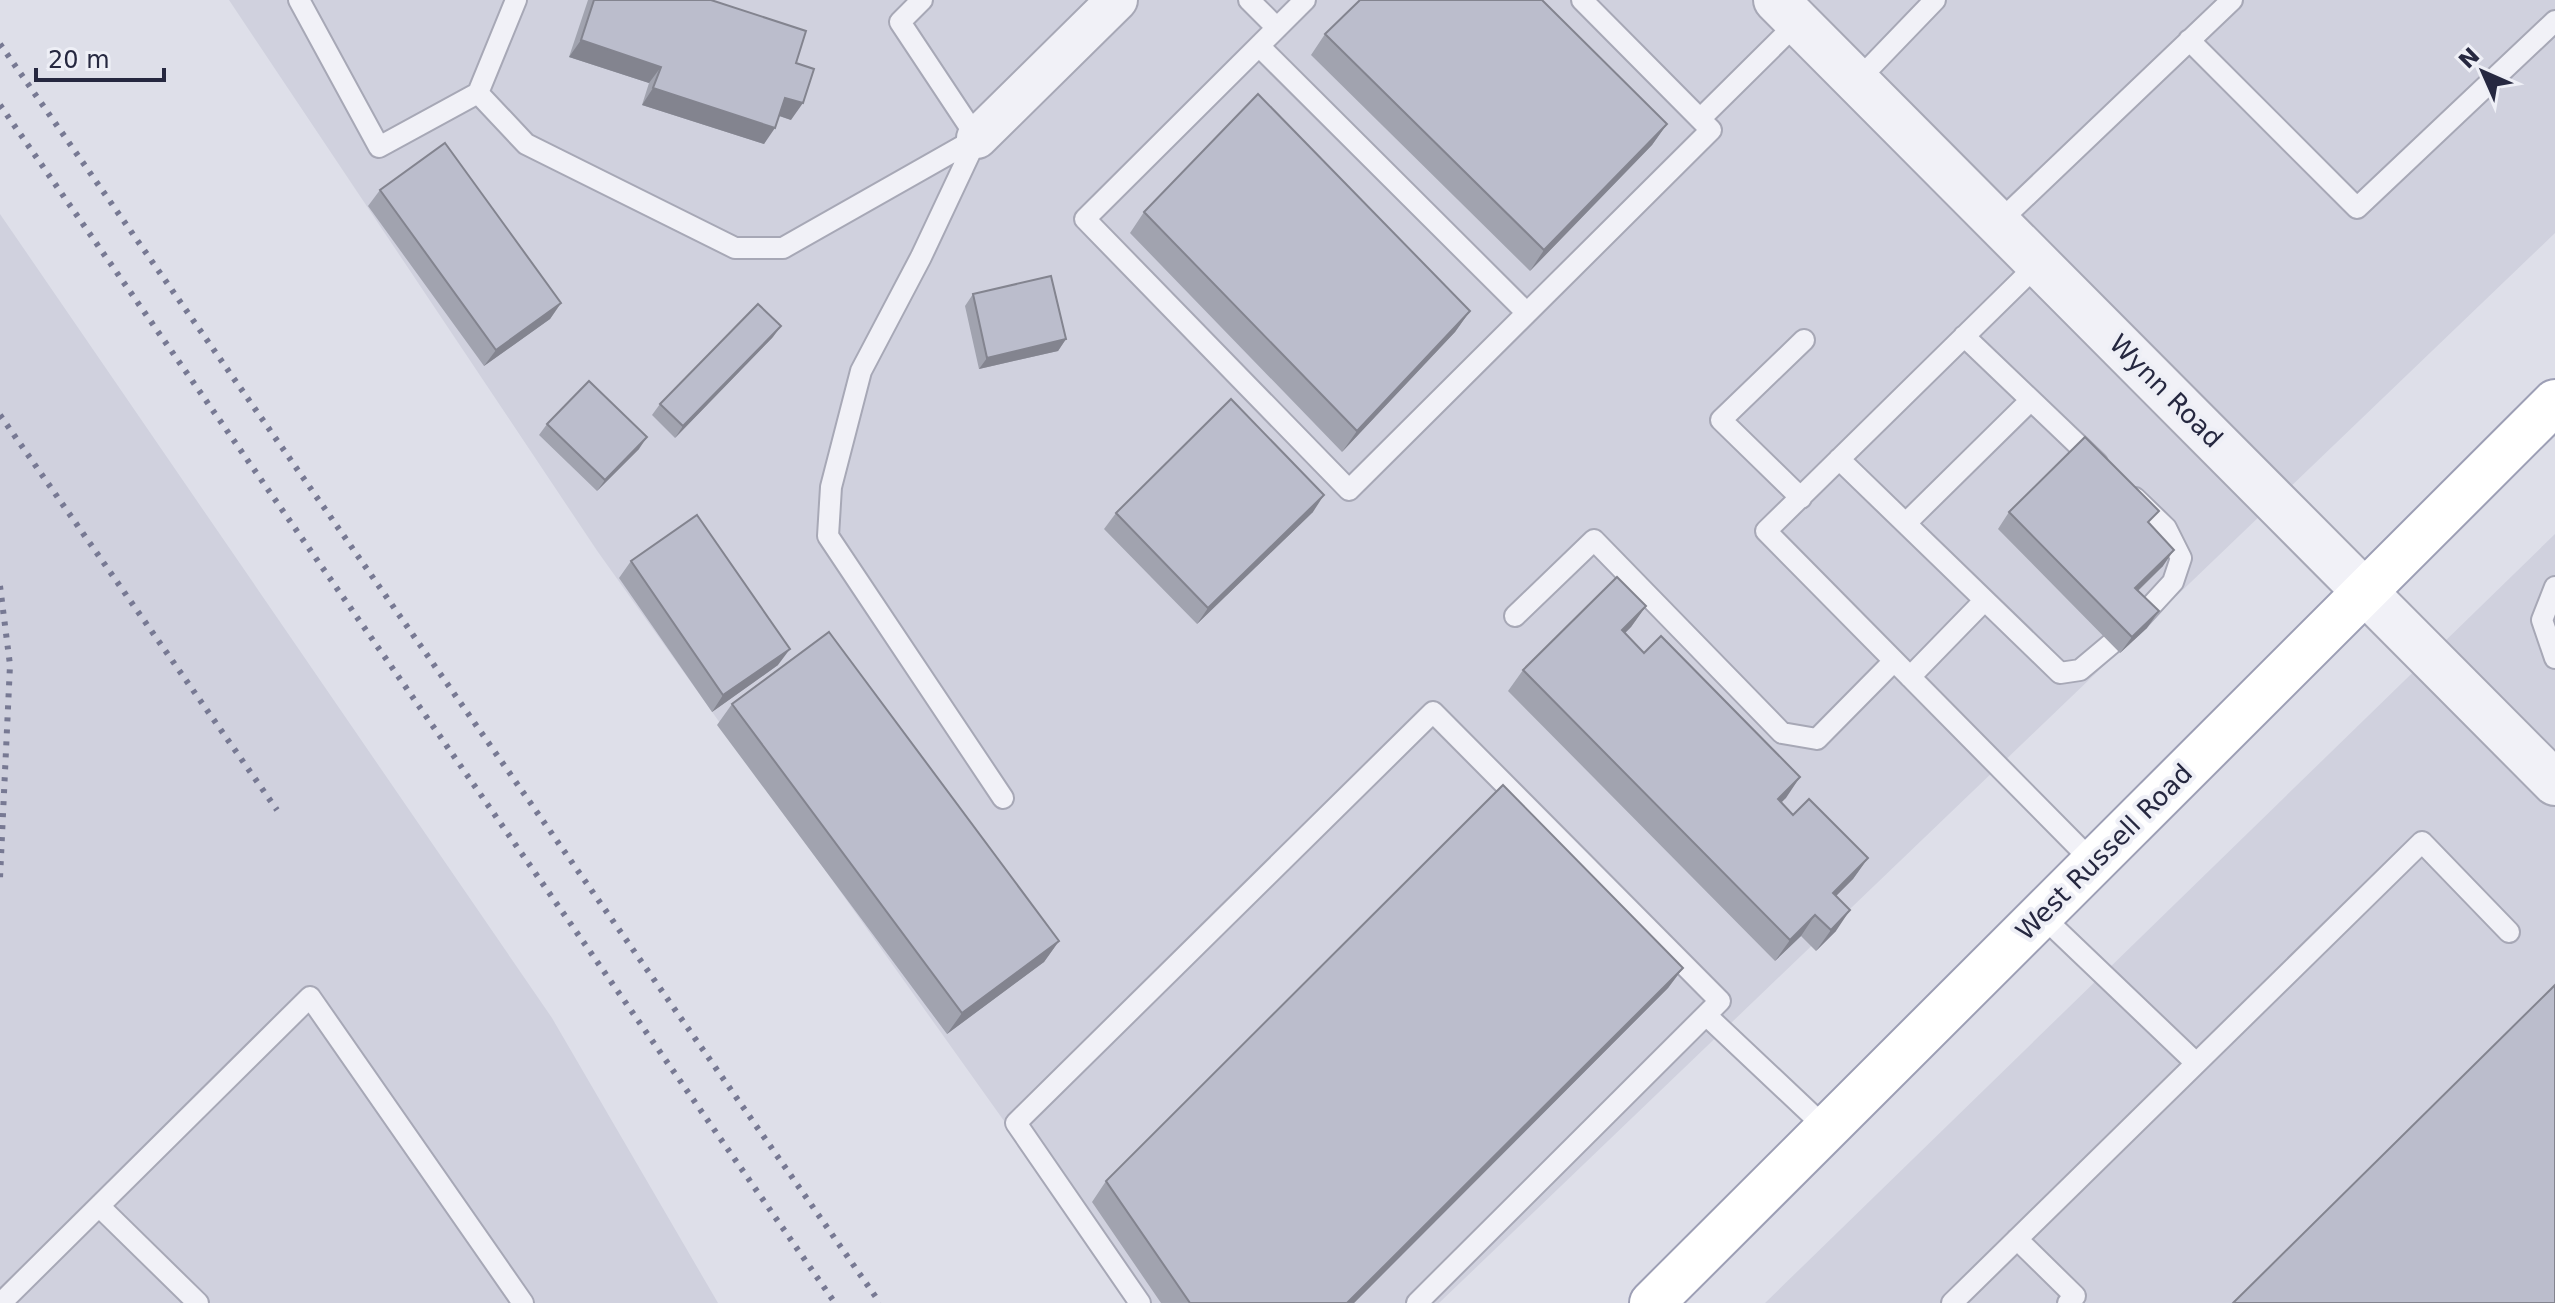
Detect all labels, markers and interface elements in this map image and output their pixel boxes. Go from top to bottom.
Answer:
scale bar [36,32,164,82]
north arrow [2443,32,2523,112]
text: N [2454,43,2485,74]
text: 20 m [48,46,110,74]
street label: Wynn Road [2103,328,2229,454]
street label: West Russell Road [2010,758,2198,946]

